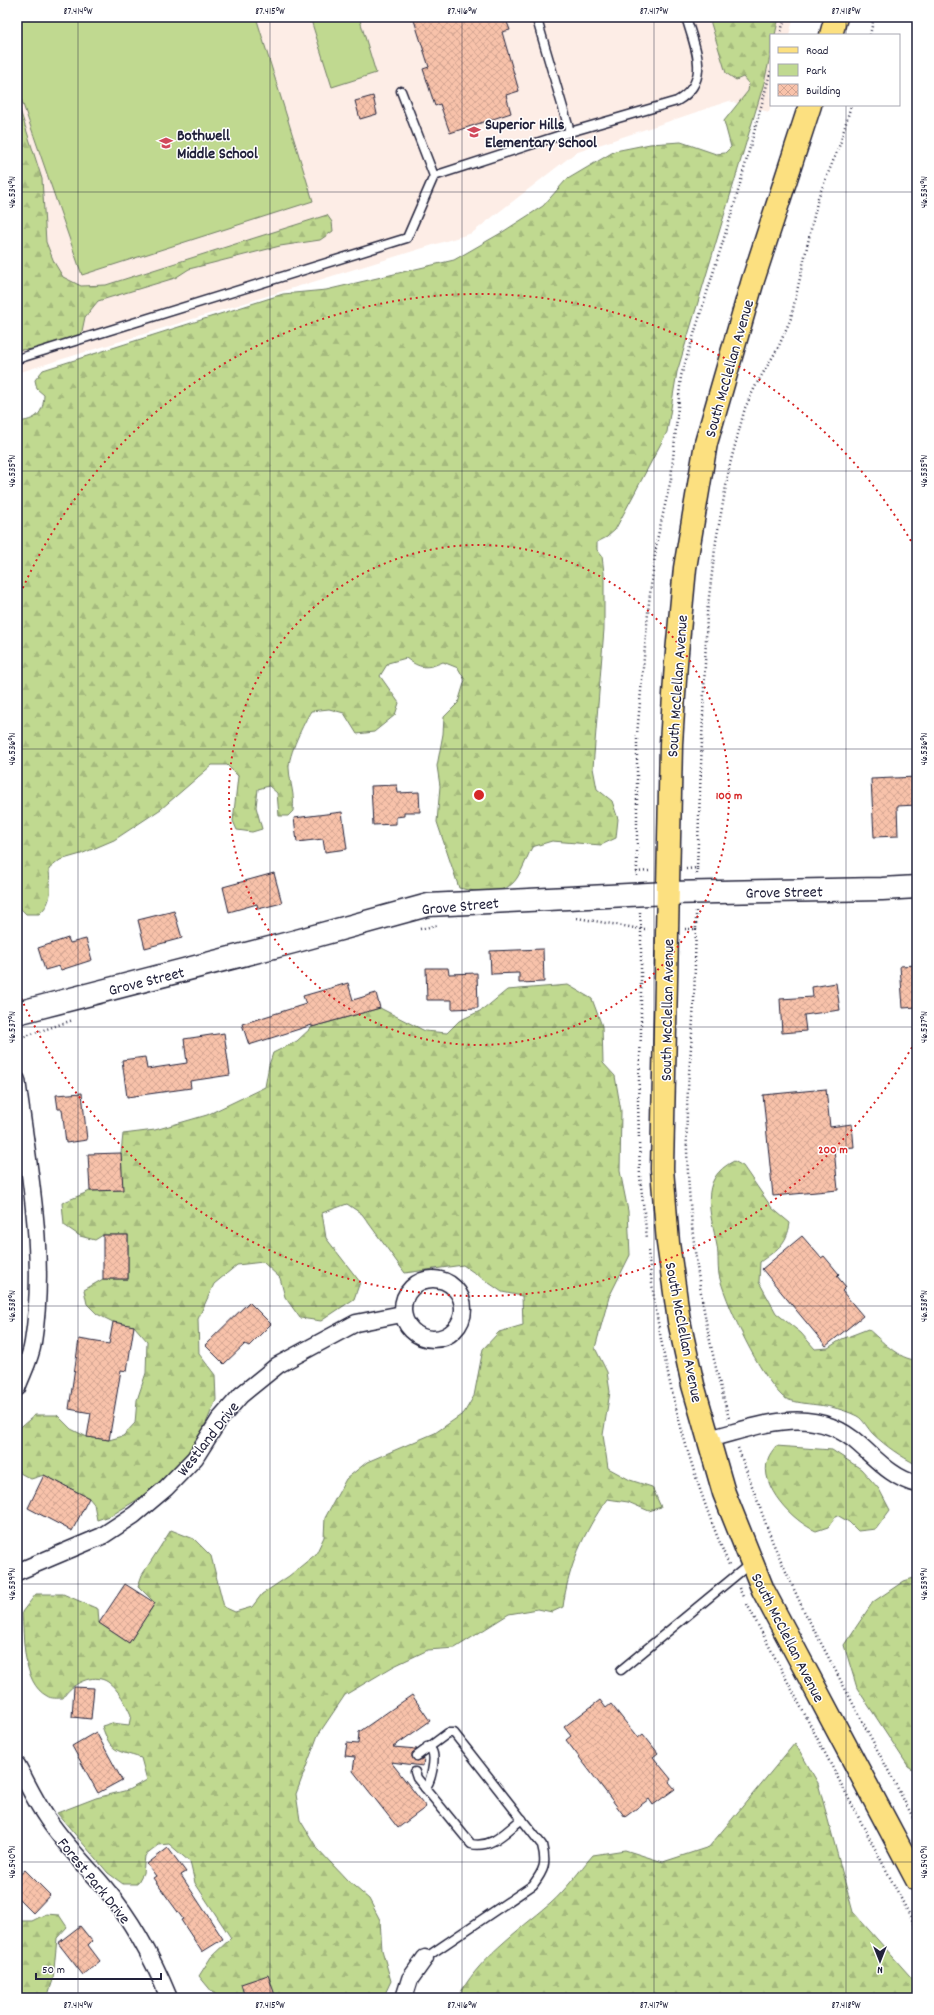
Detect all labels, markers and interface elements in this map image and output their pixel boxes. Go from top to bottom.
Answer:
text: 87.414°W [64,5,93,19]
text: 87.415°W [255,5,285,19]
text: 87.416°W [447,5,477,19]
text: 87.417°W [640,5,669,19]
text: 87.418°W [832,5,861,19]
legend [770,34,900,106]
text: Road [806,43,828,60]
text: Park [806,63,827,80]
text: Building [806,83,841,100]
place label: Superior Hills Elementary School [485,114,597,155]
school or university icon: Superior Hills Elementary School [466,124,482,140]
place label: Bothwell Middle School [177,125,258,166]
school or university icon: Bothwell Middle School [158,135,174,151]
text: 46.534°N [6,176,20,208]
text: 46.534°N [918,176,932,208]
street label: South McClellan Avenue [700,297,761,440]
text: 46.535°N [6,455,20,487]
text: 46.535°N [918,455,932,487]
street label: South McClellan Avenue [662,614,695,758]
text: 46.536°N [6,733,20,765]
text: 46.536°N [918,733,932,765]
centre of rings [472,788,486,802]
text: 100 m [716,788,742,805]
street label: Grove Street [745,881,823,906]
street label: Grove Street [421,893,500,922]
street label: South McClellan Avenue [656,939,681,1081]
street label: Grove Street [106,962,187,1003]
text: 46.537°N [6,1011,20,1043]
text: 46.537°N [918,1011,932,1043]
text: 200 m [818,1142,848,1159]
street label: South McClellan Avenue [658,1260,707,1405]
text: 46.538°N [6,1290,20,1322]
text: 46.538°N [918,1290,932,1322]
street label: Westland Drive [172,1397,246,1482]
text: 46.539°N [6,1568,20,1600]
text: 46.539°N [918,1568,932,1600]
street label: South McClellan Avenue [744,1569,829,1707]
street label: Forest Park Drive [51,1833,135,1930]
text: 46.540°N [6,1845,20,1879]
text: 46.540°N [918,1845,932,1879]
north arrow [860,1941,900,1981]
scale bar [36,1955,161,1981]
text: N [877,1961,883,1977]
text: 50 m [42,1962,65,1979]
text: 87.414°W [64,1999,93,2013]
text: 87.415°W [255,1999,285,2013]
text: 87.416°W [447,1999,477,2013]
text: 87.417°W [640,1999,669,2013]
text: 87.418°W [832,1999,861,2013]

